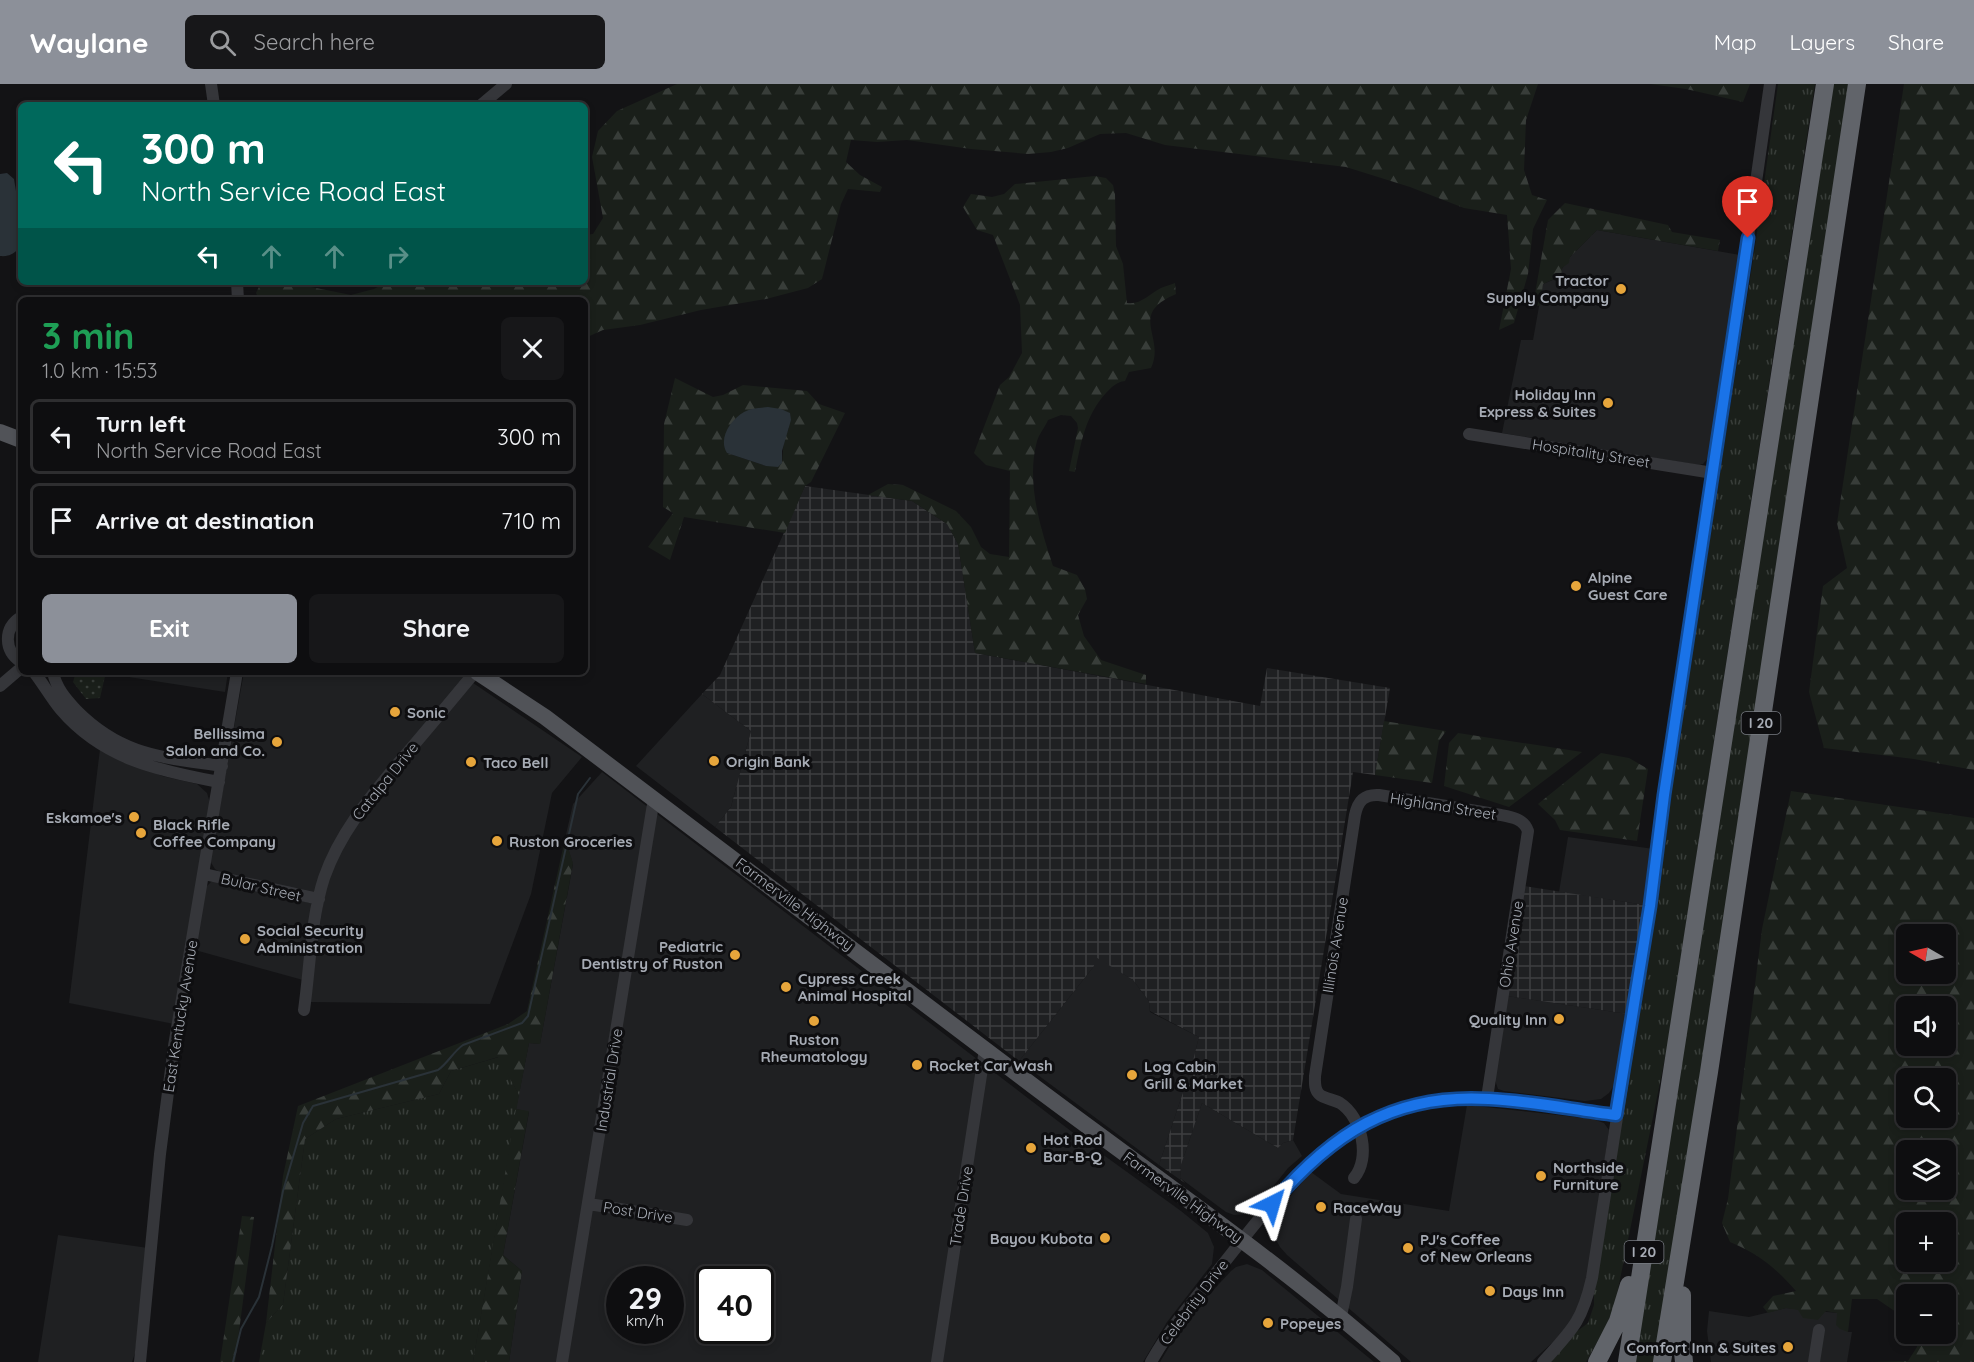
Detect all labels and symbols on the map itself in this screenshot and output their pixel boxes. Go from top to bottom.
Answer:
pin [1722,176,1773,238]
place label: Tractor Supply Company [1486,271,1609,307]
marker: Tractor Supply Company [1614,282,1628,296]
place label: Holiday Inn Express & Suites [1479,385,1596,421]
marker: Holiday Inn Express & Suites [1601,396,1615,410]
street label: Hospitality Street [1531,434,1651,472]
place label: Alpine Guest Care [1588,568,1668,604]
marker: Alpine Guest Care [1569,579,1583,593]
place label: Sonic [407,703,446,722]
marker: Sonic [388,705,402,719]
road number: I 20 [1742,712,1780,734]
place label: Bellissima Salon and Co. [166,724,265,760]
marker: Bellissima Salon and Co. [270,735,284,749]
street label: Catalpa Drive [348,738,422,824]
place label: Origin Bank [726,752,810,771]
place label: Taco Bell [483,753,548,772]
marker: Origin Bank [707,754,721,768]
marker: Taco Bell [464,755,478,769]
street label: Highland Street [1389,788,1497,824]
place label: Eskamoe's [46,808,122,827]
marker: Eskamoe's [127,810,141,824]
place label: Black Rifle Coffee Company [153,815,276,851]
marker: Black Rifle Coffee Company [134,826,148,840]
place label: Ruston Groceries [509,832,633,851]
marker: Ruston Groceries [490,834,504,848]
street label: Farmerville Highway [732,853,858,955]
street label: Bular Street [219,869,303,905]
street label: Illinois Avenue [1318,895,1352,995]
street label: Ohio Avenue [1495,899,1527,989]
place label: Social Security Administration [257,921,364,957]
north arrow [1896,924,1956,984]
marker: Social Security Administration [238,932,252,946]
place label: Pediatric Dentistry of Ruston [581,937,723,973]
street label: East Kentucky Avenue [159,938,201,1094]
marker: Pediatric Dentistry of Ruston [728,948,742,962]
place label: Cypress Creek Animal Hospital [798,969,912,1005]
marker: Cypress Creek Animal Hospital [779,980,793,994]
place label: Quality Inn [1469,1010,1547,1029]
marker: Quality Inn [1552,1012,1566,1026]
marker: Ruston Rheumatology [807,1014,821,1028]
street label: Industrial Drive [591,1027,627,1133]
place label: Ruston Rheumatology [760,1030,868,1066]
place label: Rocket Car Wash [929,1056,1053,1075]
place label: Log Cabin Grill & Market [1144,1057,1243,1093]
marker: Rocket Car Wash [910,1058,924,1072]
marker: Log Cabin Grill & Market [1125,1068,1139,1082]
place label: Hot Rod Bar-B-Q [1043,1130,1103,1166]
marker: Hot Rod Bar-B-Q [1024,1141,1038,1155]
street label: Farmerville Highway [1120,1147,1246,1247]
place label: Northside Furniture [1553,1158,1624,1194]
street label: Trade Drive [945,1165,977,1247]
marker: Northside Furniture [1534,1169,1548,1183]
position arrow [1240,1172,1304,1236]
street label: Post Drive [602,1197,674,1227]
place label: RaceWay [1333,1198,1402,1217]
marker: RaceWay [1314,1200,1328,1214]
place label: Bayou Kubota [990,1229,1093,1248]
place label: PJ's Coffee of New Orleans [1420,1230,1532,1266]
marker: Bayou Kubota [1098,1231,1112,1245]
marker: PJ's Coffee of New Orleans [1401,1241,1415,1255]
road number: I 20 [1624,1241,1664,1263]
street label: Celebrity Drive [1156,1256,1232,1348]
speed limit sign: 40 [696,1266,774,1344]
place label: Days Inn [1502,1282,1564,1301]
marker: Days Inn [1483,1284,1497,1298]
place label: Popeyes [1280,1314,1341,1333]
marker: Popeyes [1261,1316,1275,1330]
place label: Comfort Inn & Suites [1627,1338,1776,1357]
marker: Comfort Inn & Suites [1781,1340,1795,1354]

